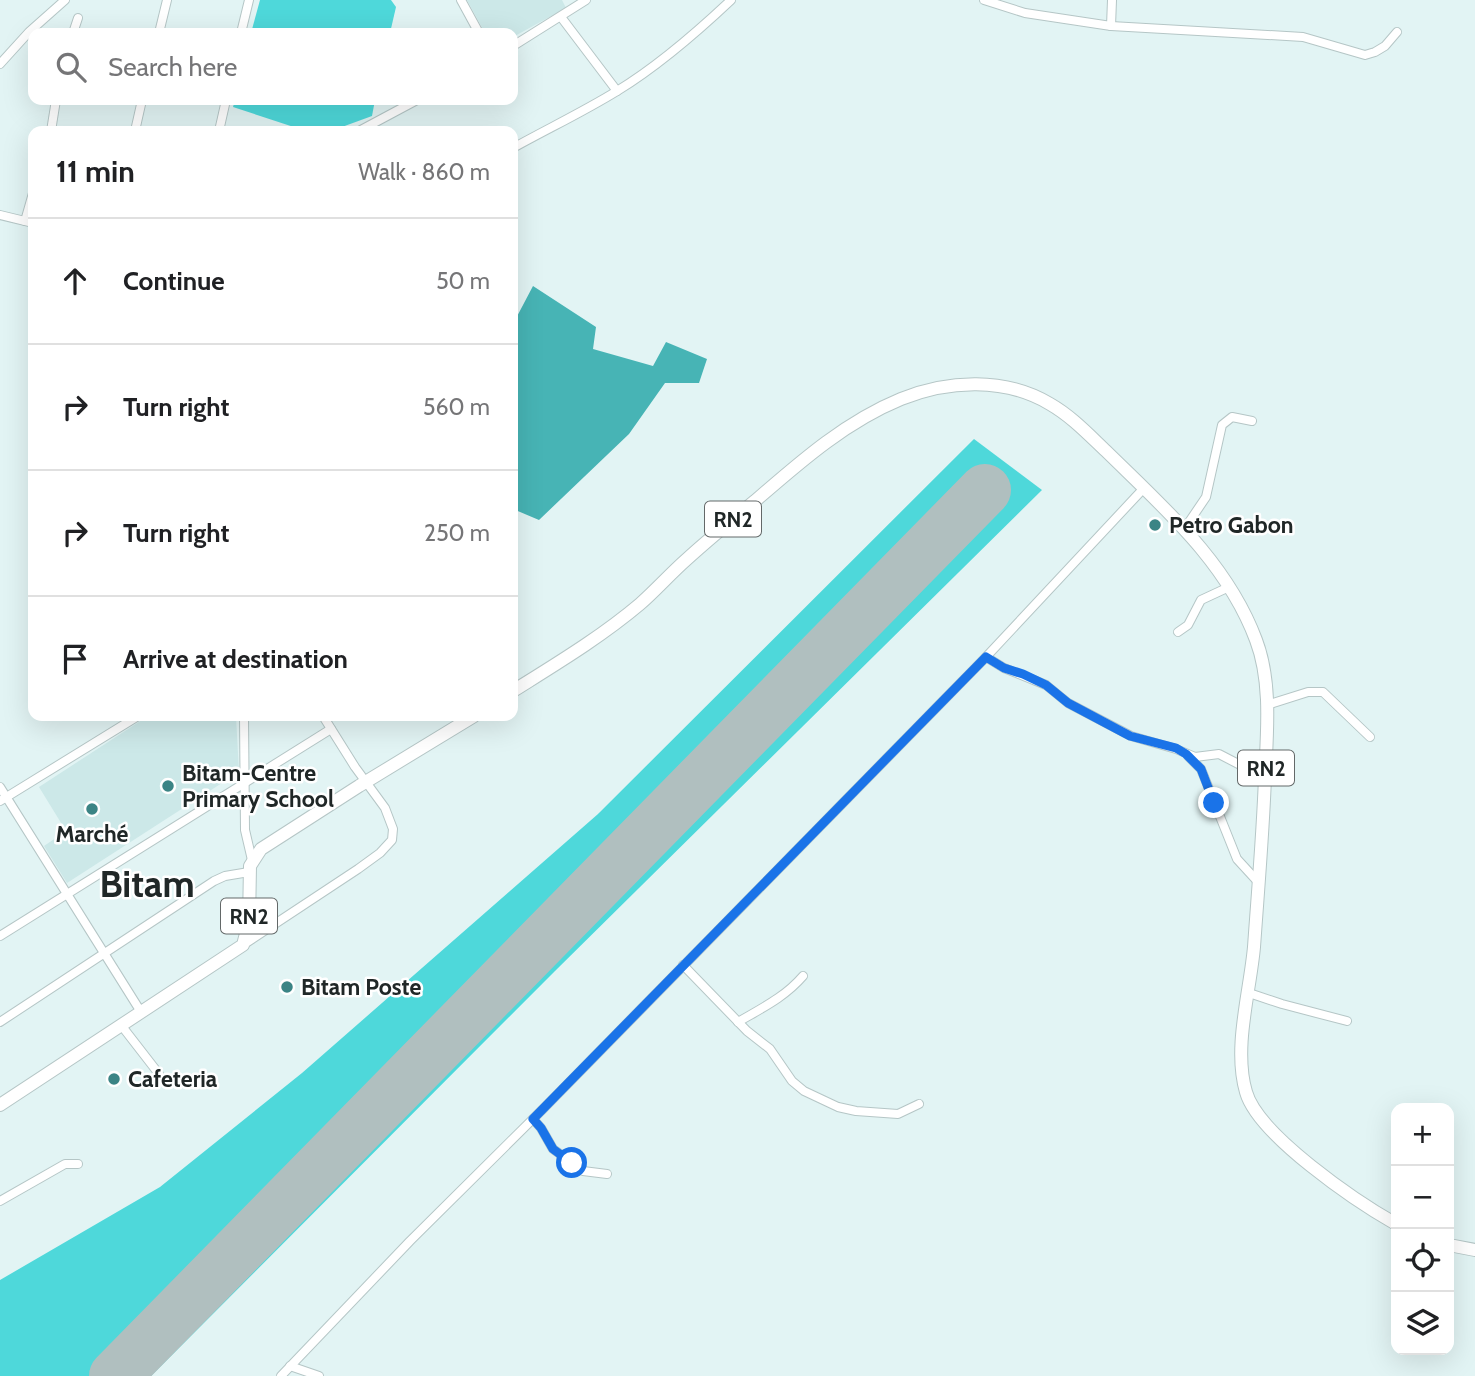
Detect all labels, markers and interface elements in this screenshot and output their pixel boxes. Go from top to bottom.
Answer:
search box [28,28,518,105]
icon: search [52,48,90,86]
text: Search here [108,51,237,83]
text: 11 min [56,153,135,190]
text: Walk · 860 m [358,158,490,186]
icon: ahead [56,262,94,300]
text: Continue [123,265,225,297]
text: 50 m [436,267,490,295]
icon: right [56,388,94,426]
text: Turn right [123,391,229,423]
text: 560 m [423,393,490,421]
road number: RN2 [705,502,761,536]
place label: Petro Gabon [1169,511,1294,539]
icon: right [56,514,94,552]
text: Turn right [123,517,229,549]
marker: Petro Gabon [1147,517,1163,533]
text: 250 m [424,519,490,547]
icon: arrive [56,640,94,678]
text: Arrive at destination [123,643,348,675]
road number: RN2 [1238,750,1294,786]
place label: Bitam-Centre Primary School [182,759,334,813]
marker: Bitam-Centre Primary School [160,778,176,794]
route end [1198,787,1229,818]
marker: Marché [84,801,100,817]
place label: Marché [56,820,129,848]
district label: Bitam [99,861,195,906]
road number: RN2 [221,898,277,934]
place label: Bitam Poste [301,973,421,1001]
marker: Bitam Poste [279,979,295,995]
place label: Cafeteria [128,1065,218,1093]
marker: Cafeteria [106,1071,122,1087]
map controls [1391,1103,1454,1355]
button: + [1391,1103,1454,1166]
route start [556,1147,587,1178]
button: − [1391,1166,1454,1229]
button: locate [1391,1229,1454,1292]
button: layers [1391,1292,1454,1355]

